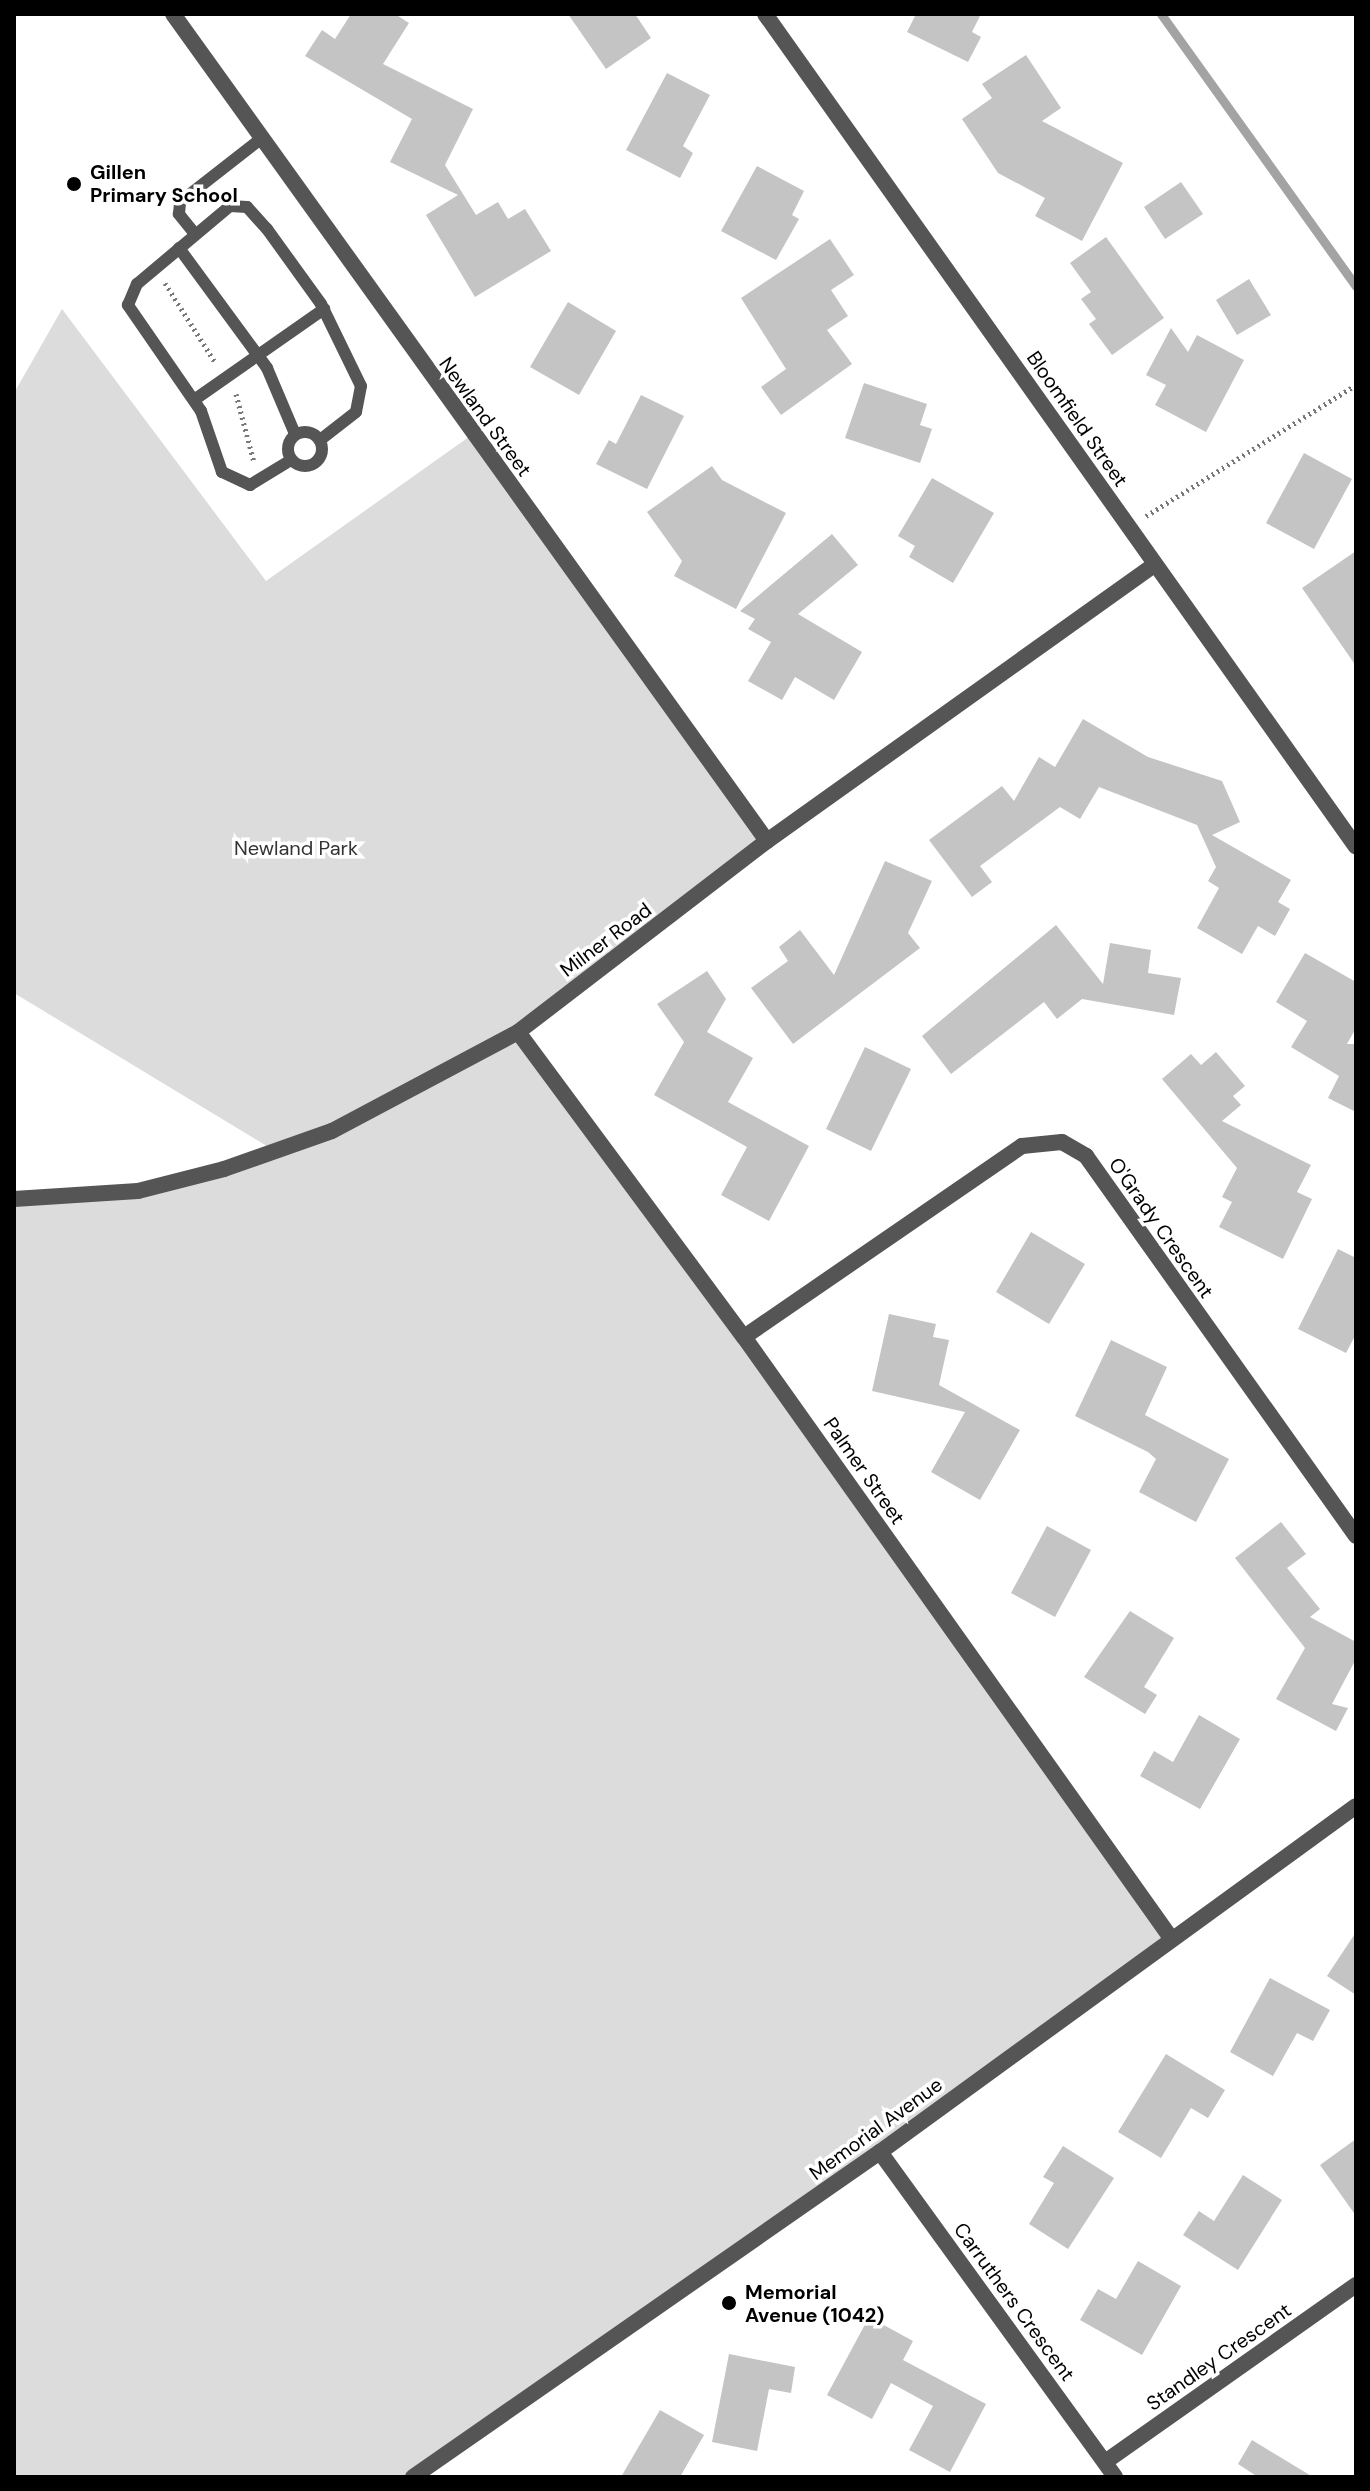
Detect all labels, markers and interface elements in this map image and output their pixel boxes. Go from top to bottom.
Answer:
place label: Gillen Primary School [90,160,238,207]
marker: Gillen Primary School [65,175,83,193]
street label: Bloomfield Street [1021,347,1133,491]
street label: Newland Street [434,353,536,481]
park label: Newland Park [234,836,358,860]
street label: Milner Road [556,898,656,982]
street label: O'Grady Crescent [1104,1153,1218,1303]
street label: Palmer Street [818,1413,910,1529]
street label: Memorial Avenue [805,2073,947,2185]
street label: Carruthers Crescent [949,2218,1079,2386]
place label: Memorial Avenue (1042) [745,2280,884,2327]
marker: Memorial Avenue (1042) [720,2294,738,2312]
street label: Standley Crescent [1142,2298,1296,2416]

